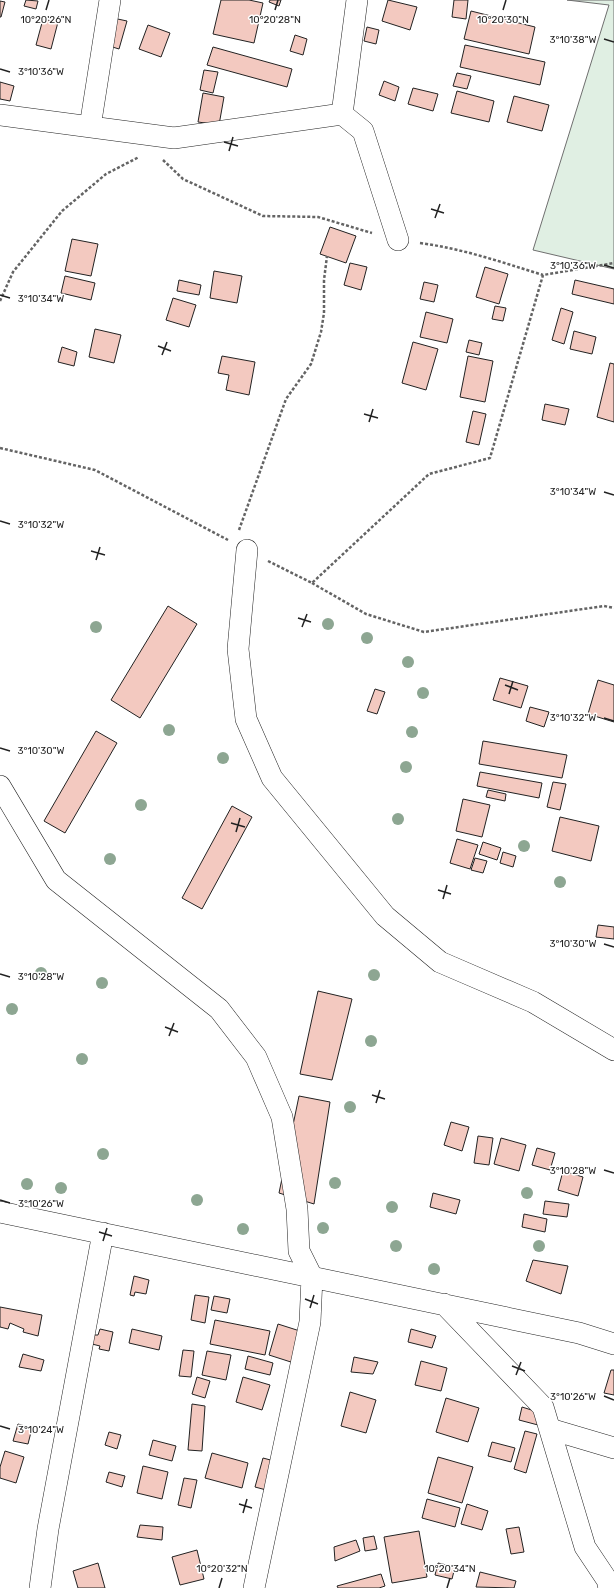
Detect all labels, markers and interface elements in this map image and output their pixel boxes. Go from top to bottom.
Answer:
text: 10°20'26"N [20,14,72,26]
text: 10°20'28"N [249,14,301,26]
text: 10°20'30"N [477,14,529,26]
text: 3°10'38"W [550,34,596,46]
text: 3°10'36"W [18,66,64,78]
text: 3°10'36"W [550,260,596,272]
text: 3°10'34"W [18,293,64,305]
text: 3°10'34"W [550,486,596,498]
text: 3°10'32"W [18,519,64,531]
text: 3°10'32"W [550,712,596,724]
text: 3°10'30"W [18,745,64,757]
text: 3°10'30"W [550,938,596,950]
text: 3°10'28"W [18,971,64,983]
text: 3°10'28"W [550,1165,596,1177]
text: 3°10'26"W [18,1198,64,1210]
text: 3°10'26"W [550,1391,596,1403]
text: 3°10'24"W [18,1424,64,1436]
text: 10°20'32"N [196,1563,248,1575]
text: 10°20'34"N [424,1563,476,1575]

